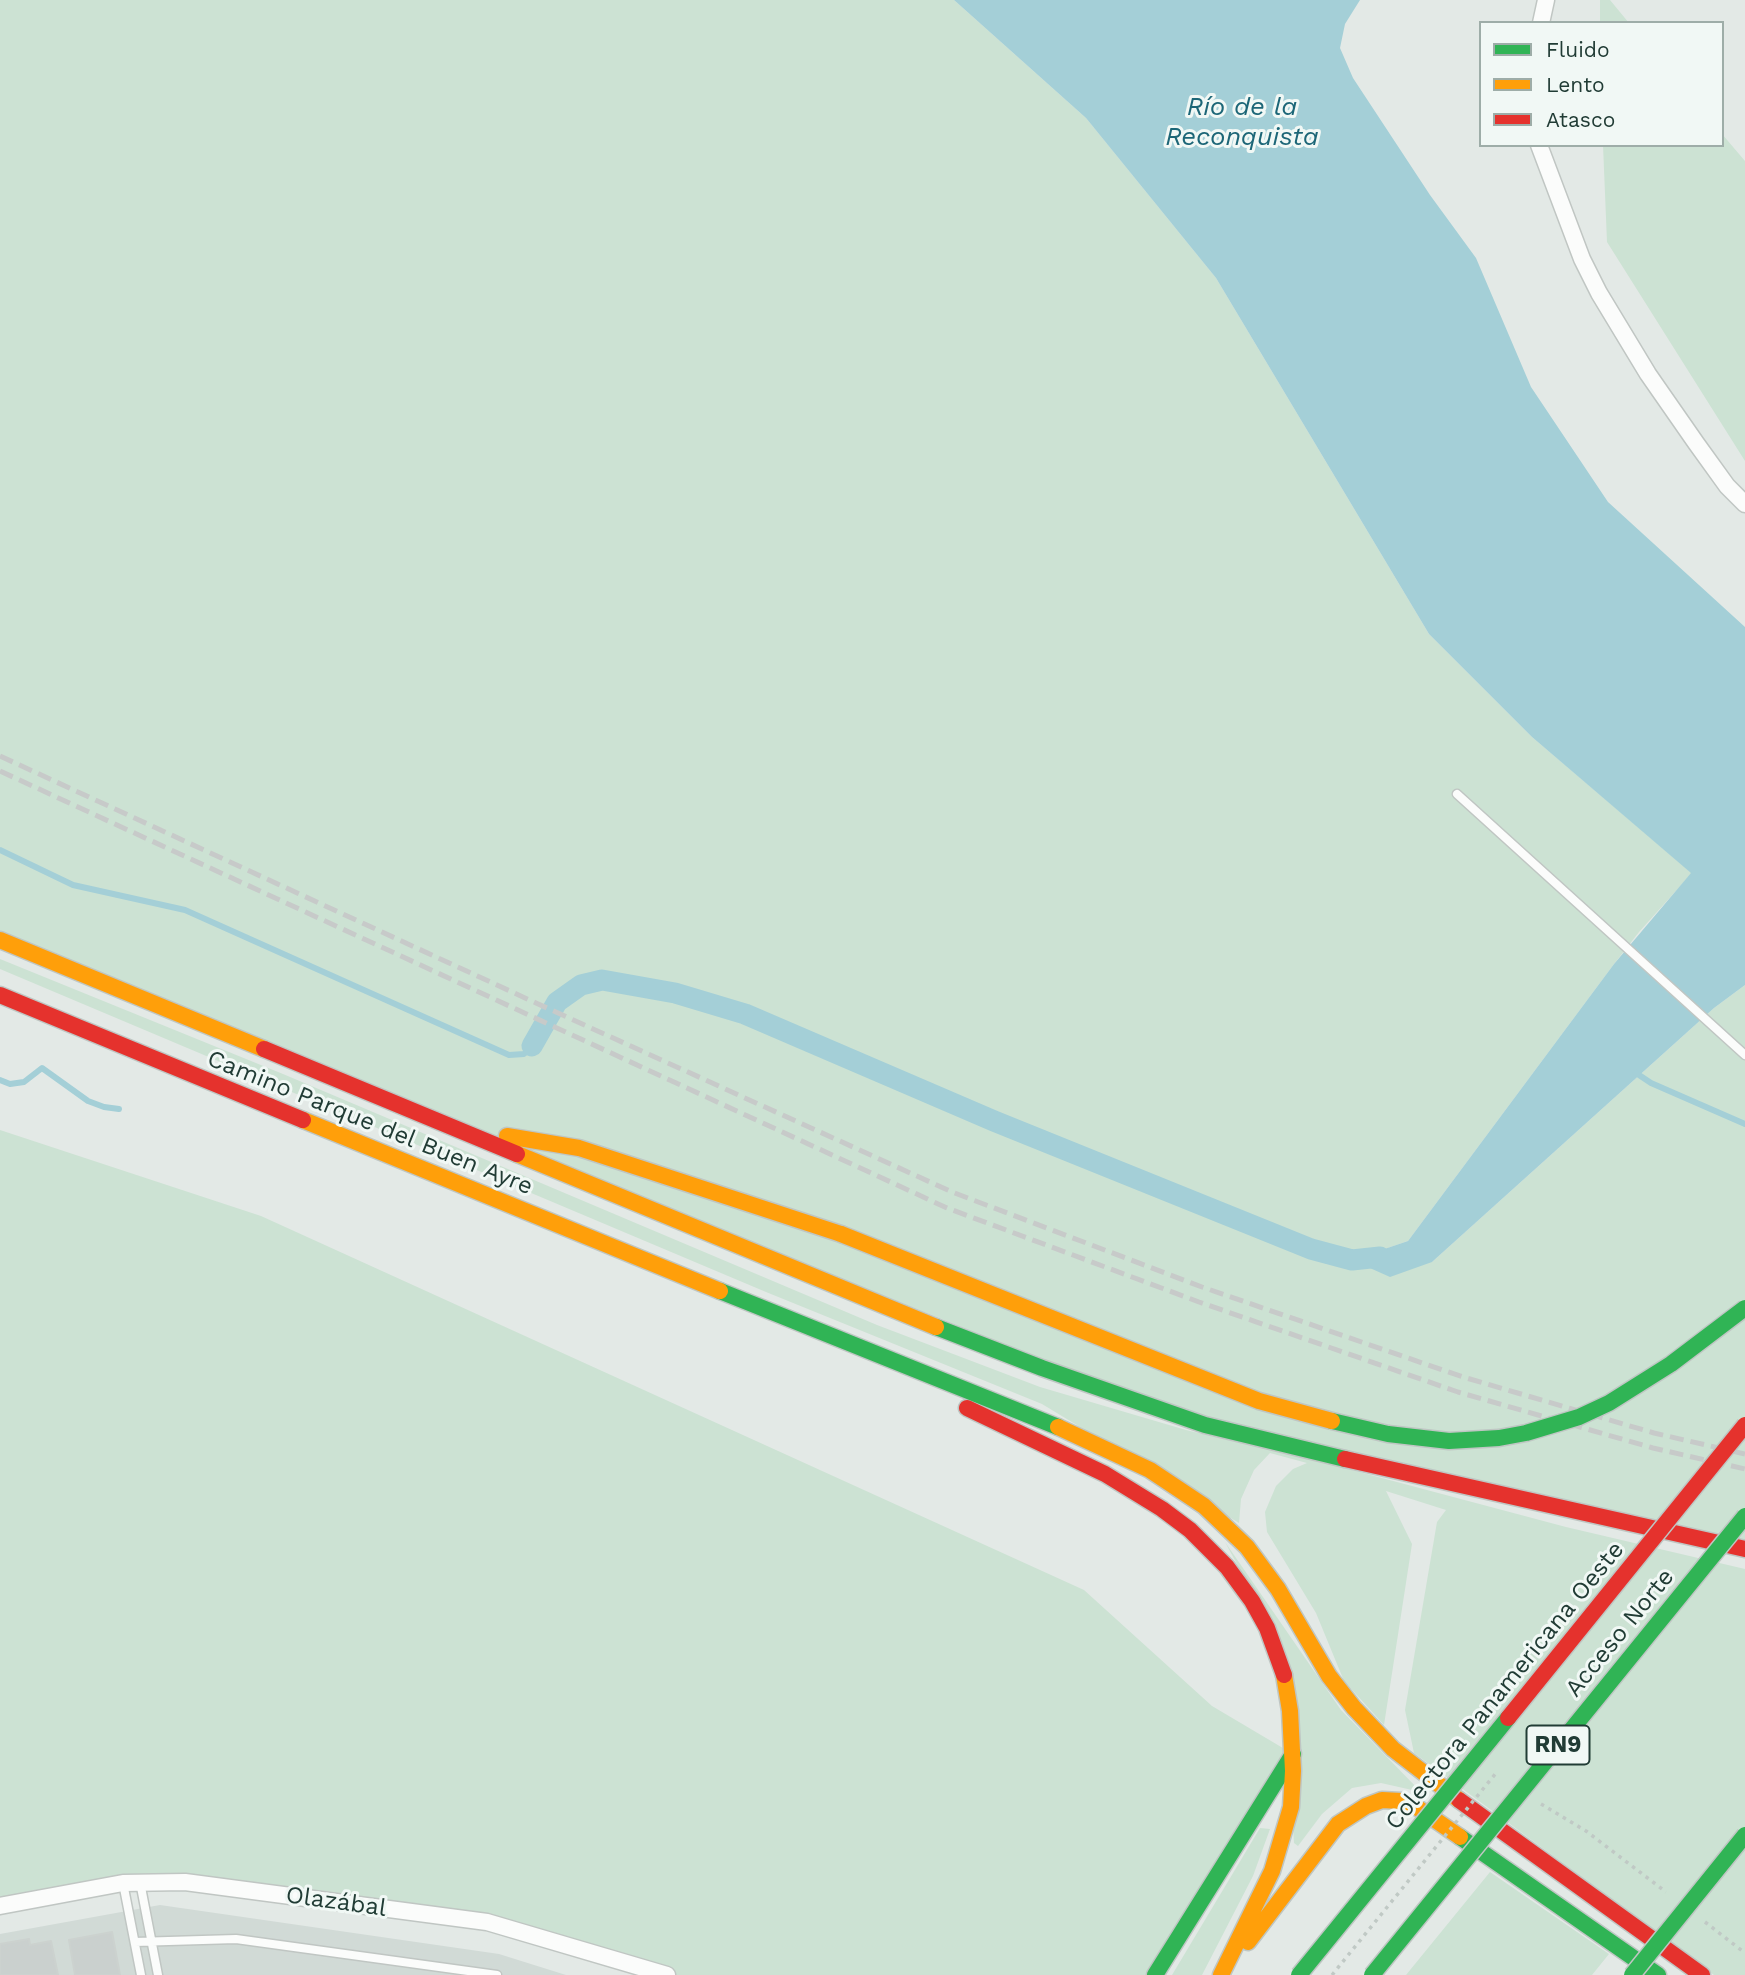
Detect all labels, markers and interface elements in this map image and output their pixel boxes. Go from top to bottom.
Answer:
legend [1479,21,1724,147]
text: Fluido [1546,37,1610,62]
text: Lento [1546,72,1605,97]
water label: Río de la Reconquista [1165,91,1319,152]
text: Atasco [1546,107,1615,132]
street label: Camino Parque del Buen Ayre [203,1044,537,1202]
street label: Colectora Panamericana Oeste [1380,1536,1630,1836]
street label: Acceso Norte [1560,1563,1680,1703]
road number: RN9 [1526,1726,1590,1764]
street label: Olazábal [284,1881,388,1923]

